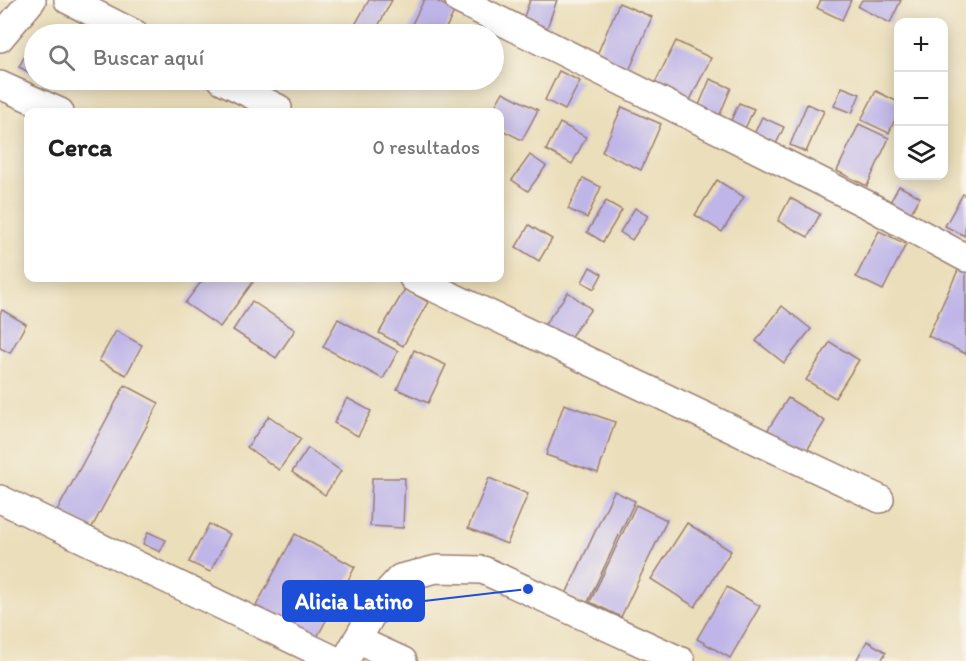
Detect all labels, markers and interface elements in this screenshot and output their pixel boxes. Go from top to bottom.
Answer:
map controls [894,18,948,180]
button: + [894,18,948,72]
search box [24,24,504,90]
icon: search [45,41,78,74]
text: Buscar aquí [93,44,204,71]
button: − [894,72,948,126]
button: layers [894,126,948,180]
text: Cerca [48,131,112,163]
text: 0 resultados [372,135,480,159]
callout: Alicia Latino [283,581,424,621]
text: Alicia Latino [294,588,413,615]

